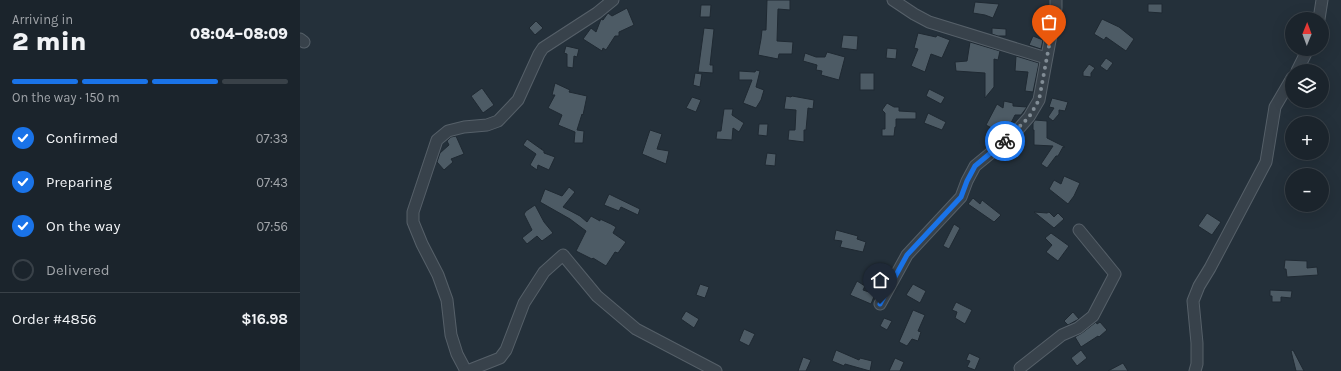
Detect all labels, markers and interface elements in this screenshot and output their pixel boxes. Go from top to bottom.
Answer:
pin [1032,5,1066,46]
icon: bag [1038,11,1060,33]
text: Arriving in [12,12,73,27]
north arrow [1285,12,1329,56]
map controls [1285,12,1329,212]
text: 08:04–08:09 [190,25,288,43]
text: 2 min [12,26,87,57]
button: layers [1285,64,1329,108]
text: On the way · 150 m [12,90,120,105]
button: + [1285,116,1329,160]
courier [985,121,1025,161]
icon: check [12,127,34,149]
text: Confirmed [46,129,118,147]
icon: bike [994,130,1016,152]
text: 07:33 [256,131,288,146]
button: − [1285,168,1329,212]
icon: check [12,171,34,193]
text: Preparing [46,173,112,191]
text: 07:43 [256,175,288,190]
icon: check [12,215,34,237]
text: On the way [46,217,120,235]
text: 07:56 [256,219,288,234]
text: Delivered [46,261,110,279]
pin [863,263,897,304]
icon: home [869,269,891,291]
text: Order #4856 [12,310,97,328]
text: $16.98 [241,310,288,328]

